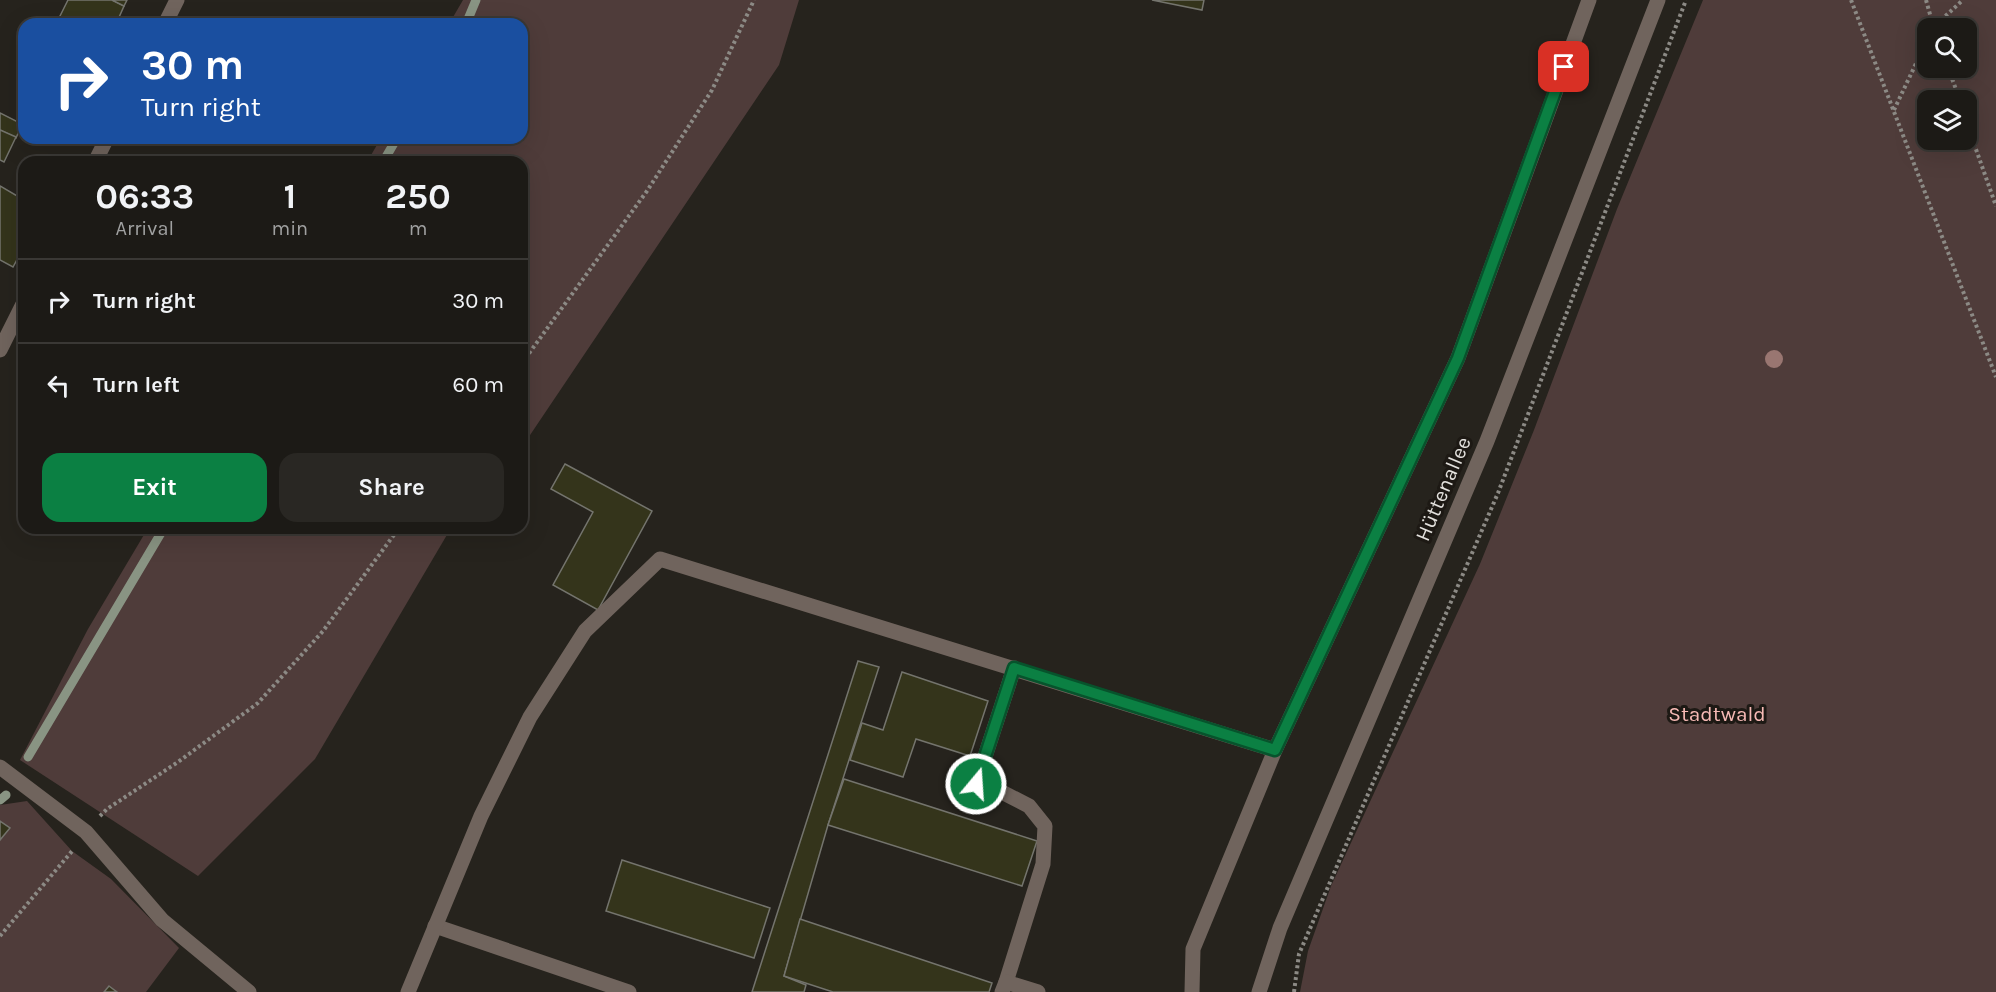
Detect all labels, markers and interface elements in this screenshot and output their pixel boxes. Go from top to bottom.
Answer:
map controls [1917,18,1977,150]
button: search [1917,18,1977,78]
text: 30 m [141,40,244,90]
pin [1538,41,1589,92]
icon: right [42,42,120,120]
icon: arrive [1547,50,1580,83]
button: layers [1917,90,1977,150]
text: Turn right [141,91,261,123]
text: 06:33 [95,175,194,217]
text: 1 [283,175,296,217]
text: 250 [385,175,451,217]
text: Arrival [115,217,174,240]
text: min [271,217,308,240]
text: m [409,217,427,240]
icon: right [42,285,75,318]
text: Turn right [93,288,196,314]
text: 30 m [452,288,504,314]
icon: left [42,369,75,402]
text: Turn left [93,372,180,398]
text: 60 m [453,372,504,398]
street label: Hüttenallee [1410,433,1476,545]
button: Exit [42,453,267,522]
button: Share [279,453,504,522]
park label: Stadtwald [1668,702,1766,726]
position arrow [944,752,1008,816]

